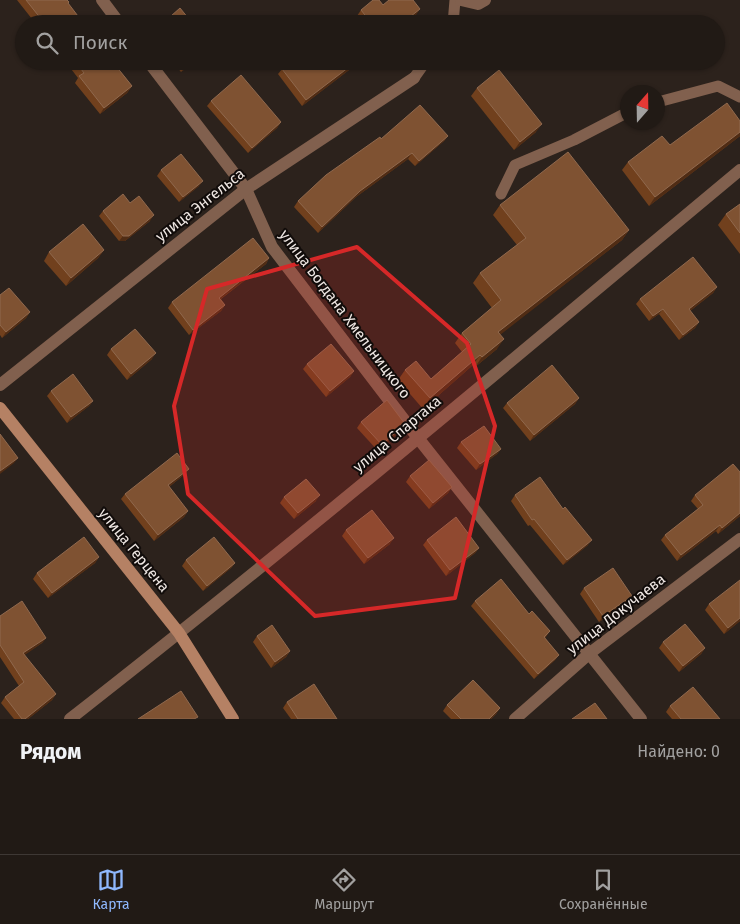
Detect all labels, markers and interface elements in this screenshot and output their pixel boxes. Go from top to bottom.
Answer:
search box [15,15,725,70]
icon: search [33,29,61,57]
text: Поиск [73,31,127,54]
north arrow [620,85,665,130]
street label: улица Энгельса [152,165,248,245]
street label: улица Богдана Хмельницкого [276,226,414,402]
street label: улица Спартака [349,392,445,476]
street label: улица Герцена [95,504,173,596]
street label: улица Докучаева [563,570,669,658]
text: Рядом [20,739,81,765]
text: Найдено: 0 [637,742,720,761]
tab: Карта [92,866,130,913]
tab: Маршрут [315,866,374,913]
tab: Сохранённые [559,866,648,913]

